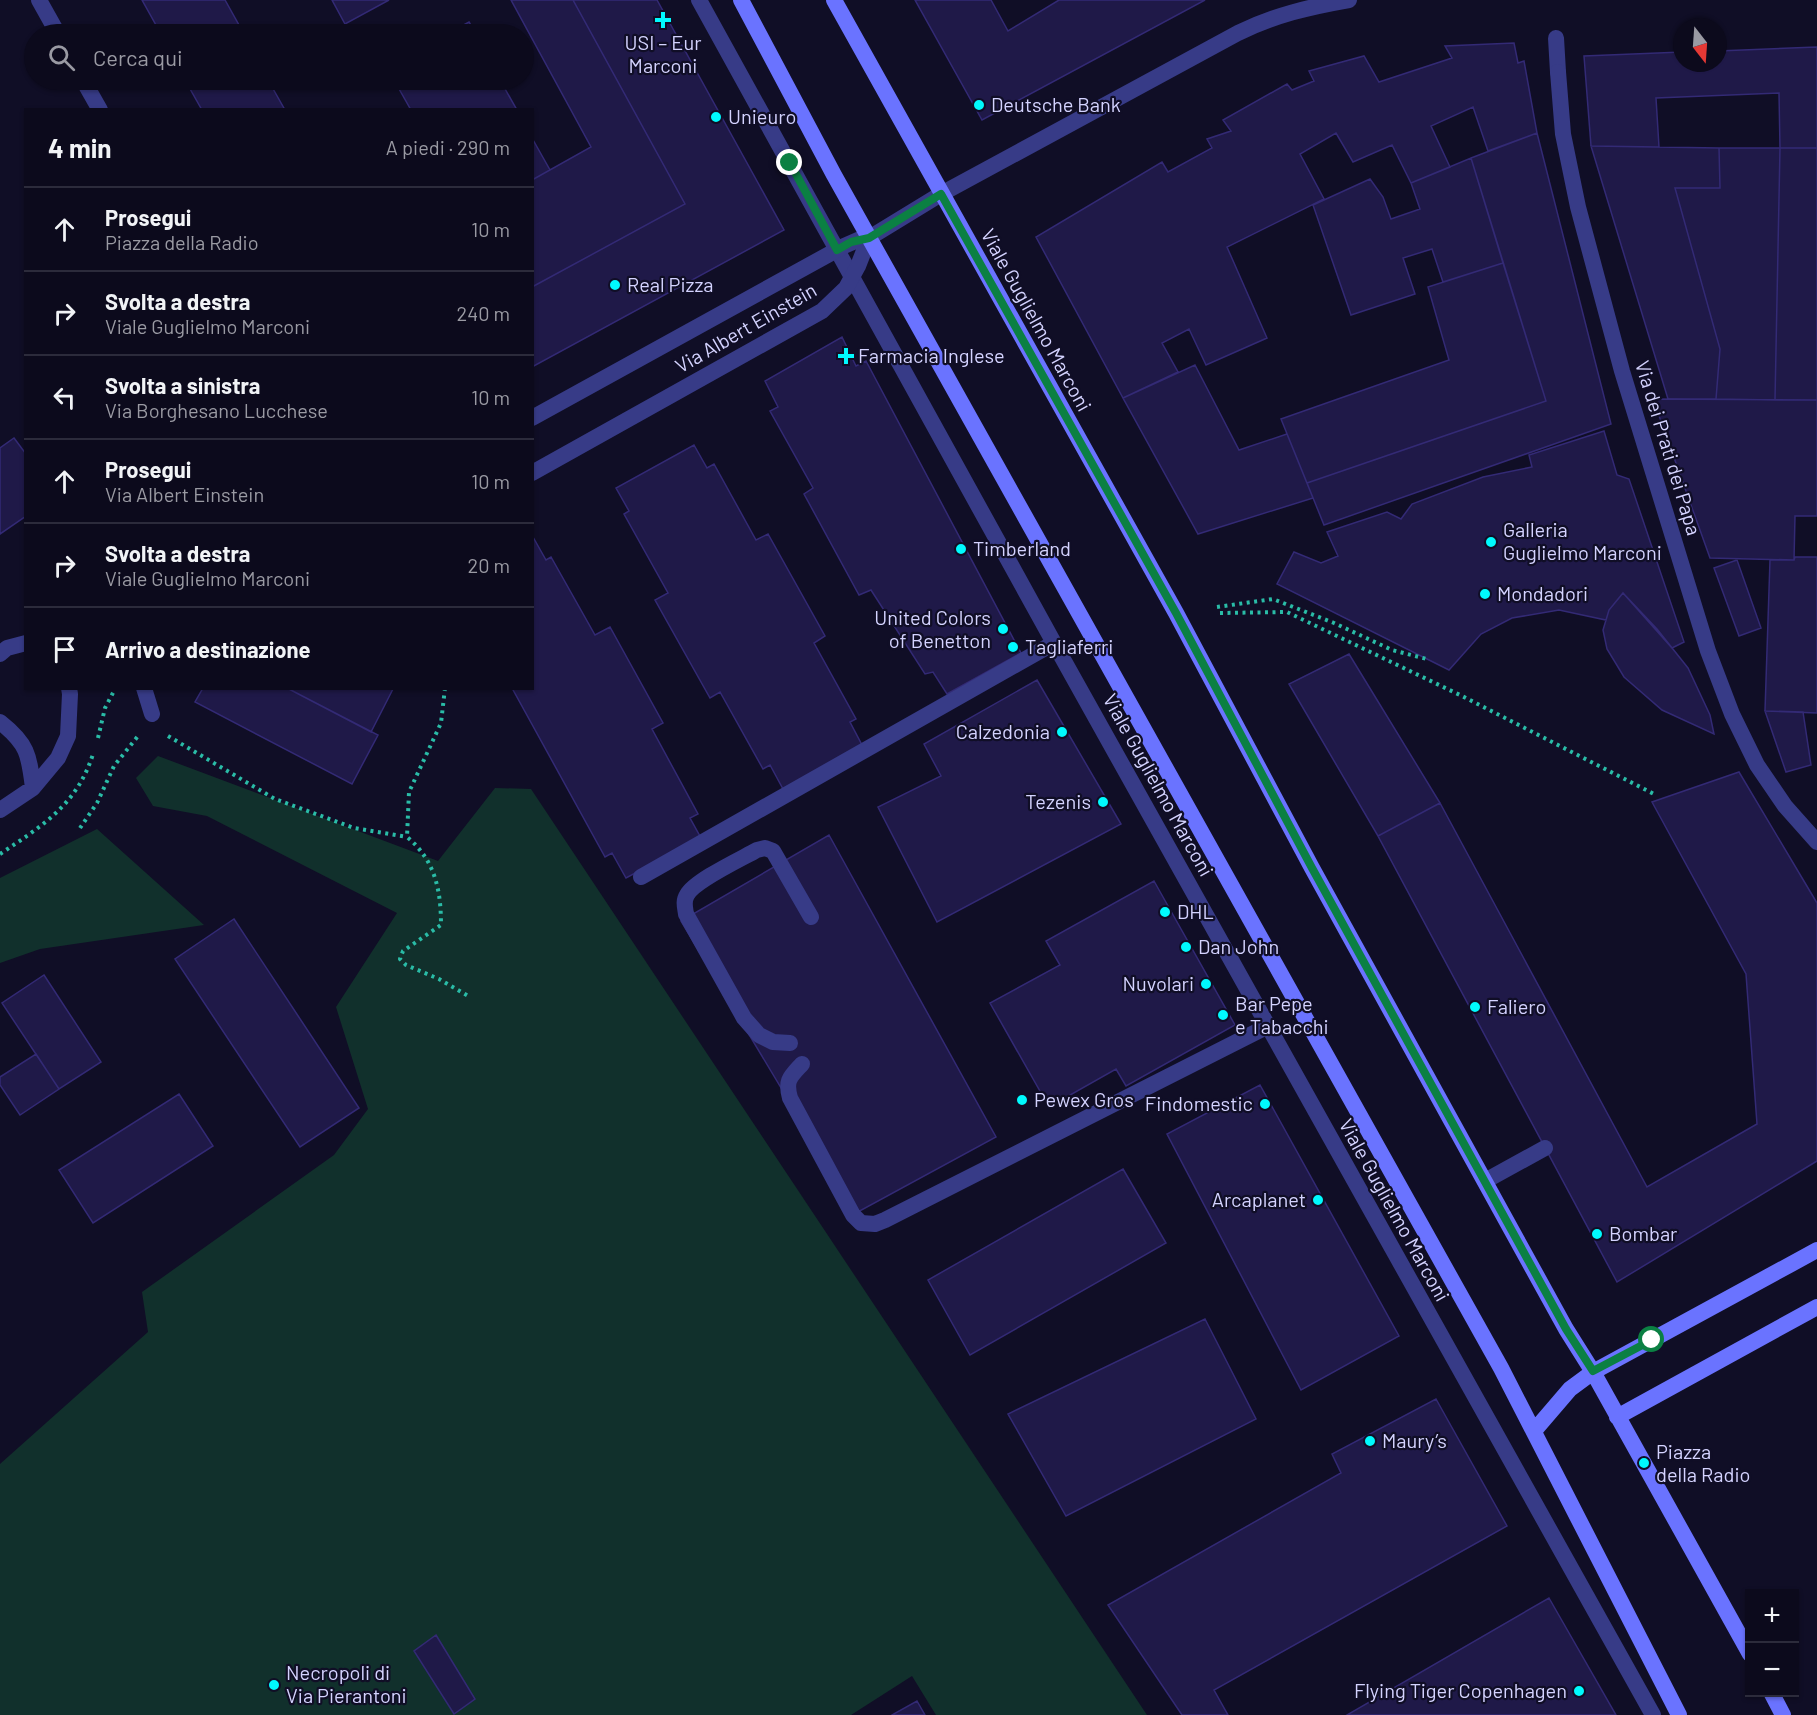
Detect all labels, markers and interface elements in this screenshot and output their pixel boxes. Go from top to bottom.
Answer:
marker: USI – Eur Marconi [654,11,672,29]
north arrow [1673,18,1727,72]
search box [24,24,534,90]
place label: USI – Eur Marconi [625,30,701,77]
icon: search [45,41,78,74]
text: Cerca qui [93,44,183,70]
place label: Deutsche Bank [991,92,1121,116]
marker: Deutsche Bank [972,98,986,112]
place label: Unieuro [728,104,796,128]
marker: Unieuro [709,110,723,124]
text: 4 min [48,132,112,163]
text: A piedi · 290 m [386,135,510,159]
route end [776,149,802,175]
text: Prosegui [105,204,191,230]
icon: ahead [48,213,81,246]
text: 10 m [471,217,510,241]
street label: Viale Guglielmo Marconi [977,224,1097,415]
text: Piazza della Radio [105,230,259,254]
place label: Real Pizza [627,272,714,296]
street label: Via Albert Einstein [671,277,820,377]
marker: Real Pizza [608,278,622,292]
text: Svolta a destra [105,288,250,314]
icon: right [48,297,81,330]
text: 240 m [456,301,510,325]
text: Viale Guglielmo Marconi [105,314,310,338]
place label: Farmacia Inglese [858,343,1005,367]
marker: Farmacia Inglese [839,349,853,363]
street label: Via dei Prati dei Papa [1631,357,1707,538]
text: Svolta a sinistra [105,372,260,398]
icon: left [48,381,81,414]
text: 10 m [471,385,510,409]
text: Via Borghesano Lucchese [105,398,328,422]
text: Prosegui [105,456,191,482]
icon: ahead [48,465,81,498]
text: 10 m [471,469,510,493]
text: Via Albert Einstein [105,482,264,506]
place label: Galleria Guglielmo Marconi [1503,517,1662,564]
marker: Galleria Guglielmo Marconi [1484,535,1498,549]
place label: Timberland [973,536,1071,560]
text: Svolta a destra [105,540,250,566]
marker: Timberland [954,542,968,556]
icon: right [48,549,81,582]
text: 20 m [467,553,510,577]
text: Viale Guglielmo Marconi [105,566,310,590]
place label: Mondadori [1497,581,1588,605]
marker: Mondadori [1478,587,1492,601]
place label: United Colors of Benetton [874,605,991,652]
marker: United Colors of Benetton [996,622,1010,636]
icon: arrive [48,633,81,666]
place label: Tagliaferri [1025,634,1113,658]
text: Arrivo a destinazione [105,636,311,662]
marker: Tagliaferri [1006,640,1020,654]
street label: Viale Guglielmo Marconi [1099,689,1219,880]
place label: Calzedonia [956,719,1050,743]
marker: Calzedonia [1055,725,1069,739]
place label: Tezenis [1025,789,1091,813]
marker: Tezenis [1096,795,1110,809]
place label: DHL [1177,899,1214,923]
marker: DHL [1158,905,1172,919]
place label: Dan John [1198,934,1279,958]
marker: Dan John [1179,940,1193,954]
place label: Nuvolari [1123,971,1194,995]
marker: Nuvolari [1199,977,1213,991]
place label: Bar Pepe e Tabacchi [1235,991,1329,1038]
place label: Faliero [1487,994,1546,1018]
marker: Faliero [1468,1000,1482,1014]
marker: Bar Pepe e Tabacchi [1216,1008,1230,1022]
place label: Pewex Gros [1034,1087,1134,1111]
place label: Findomestic [1145,1091,1253,1115]
marker: Pewex Gros [1015,1093,1029,1107]
marker: Findomestic [1258,1097,1272,1111]
street label: Viale Guglielmo Marconi [1335,1114,1455,1305]
place label: Arcaplanet [1212,1187,1306,1211]
marker: Arcaplanet [1311,1193,1325,1207]
place label: Bombar [1609,1221,1677,1245]
marker: Bombar [1590,1227,1604,1241]
route start [1638,1326,1664,1352]
place label: Maury’s [1382,1428,1447,1452]
marker: Maury’s [1363,1434,1377,1448]
place label: Piazza della Radio [1656,1439,1750,1486]
marker: Piazza della Radio [1637,1456,1651,1470]
map controls [1745,1589,1799,1697]
button: + [1745,1589,1799,1643]
button: − [1745,1643,1799,1697]
place label: Necropoli di Via Pierantoni [286,1660,407,1707]
marker: Necropoli di Via Pierantoni [267,1678,281,1692]
place label: Flying Tiger Copenhagen [1354,1678,1567,1702]
marker: Flying Tiger Copenhagen [1572,1684,1586,1698]

